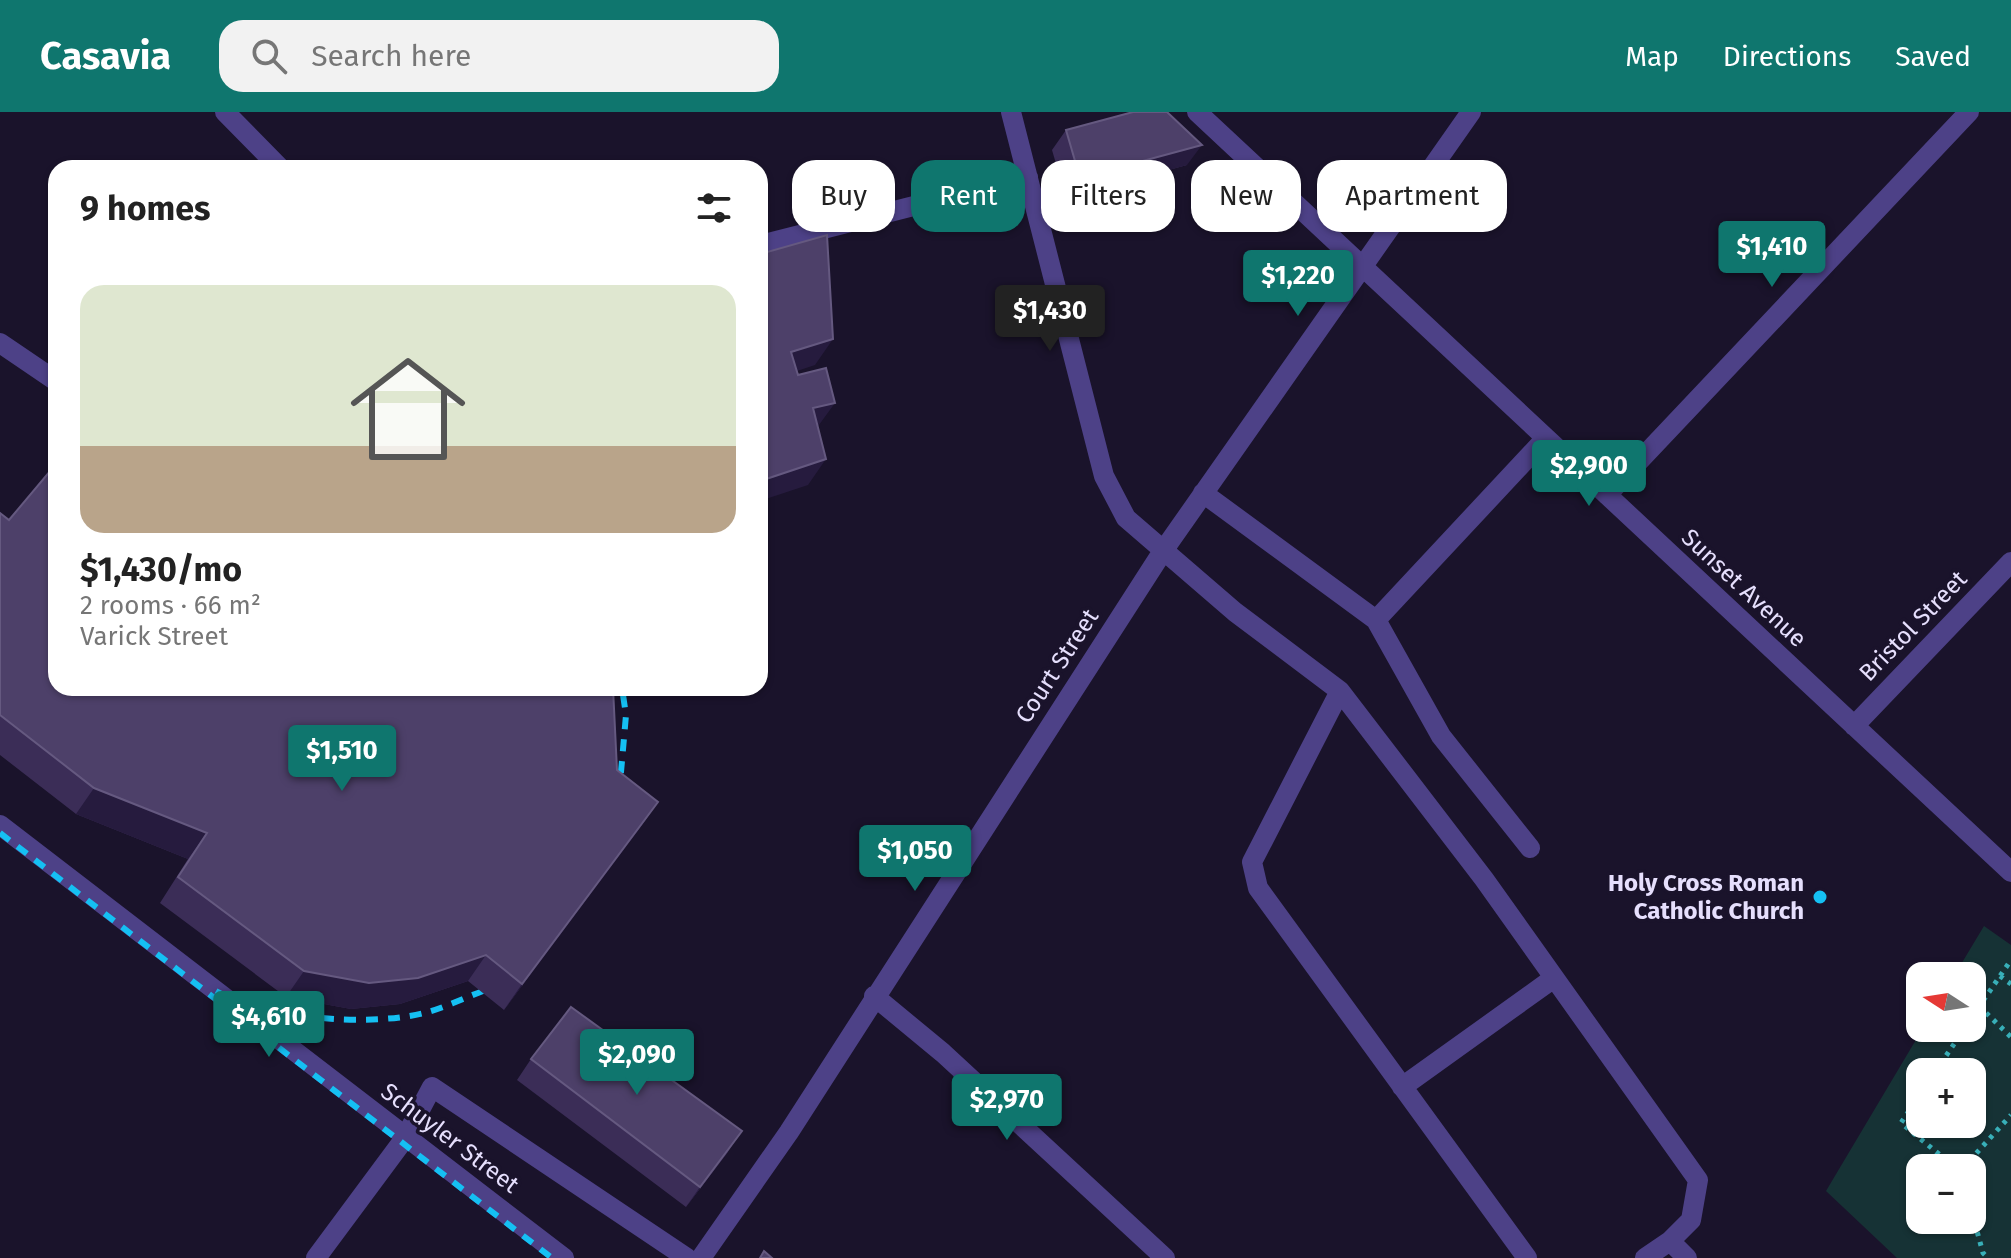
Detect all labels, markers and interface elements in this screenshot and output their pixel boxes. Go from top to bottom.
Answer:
search box [219,20,779,92]
text: Casavia [40,33,171,79]
icon: search [247,34,291,78]
text: Search here [311,38,471,74]
text: Map [1625,40,1679,73]
text: Directions [1723,40,1851,73]
text: Saved [1895,40,1971,73]
chip: Buy [792,160,895,232]
chip: Rent [911,160,1025,232]
chip: Filters [1041,160,1175,232]
chip: New [1191,160,1301,232]
chip: Apartment [1317,160,1507,232]
icon: filters [692,186,736,230]
text: 9 homes [80,188,211,229]
pin: $1,410 [1707,221,1837,289]
text: $1,410 [1736,231,1808,262]
pin: $1,220 [1233,250,1363,318]
text: $1,220 [1261,260,1335,291]
pin: $1,430 [985,285,1115,353]
text: $1,430 [1013,295,1087,326]
icon: home [336,337,480,481]
pin: $2,900 [1524,440,1654,508]
text: $2,900 [1550,450,1628,481]
street label: Sunset Avenue [1676,523,1812,653]
text: $1,430/mo [80,549,242,590]
street label: Bristol Street [1853,565,1973,687]
text: 2 rooms · 66 m² [80,590,261,621]
street label: Court Street [1010,603,1104,728]
text: Varick Street [80,621,228,652]
pin: $1,510 [277,725,407,793]
text: $1,510 [306,735,378,766]
pin: $1,050 [850,825,980,893]
text: $1,050 [877,835,953,866]
place label: Holy Cross Roman Catholic Church [1608,869,1804,925]
marker: Holy Cross Roman Catholic Church [1811,888,1829,906]
north arrow [1906,962,1986,1042]
map controls [1906,962,1986,1234]
pin: $4,610 [204,991,334,1059]
text: $4,610 [231,1001,307,1032]
pin: $2,090 [572,1029,702,1097]
text: $2,090 [598,1039,676,1070]
button: + [1906,1058,1986,1138]
pin: $2,970 [942,1074,1072,1142]
street label: Schuyler Street [376,1077,525,1199]
text: $2,970 [970,1084,1044,1115]
button: − [1906,1154,1986,1234]

